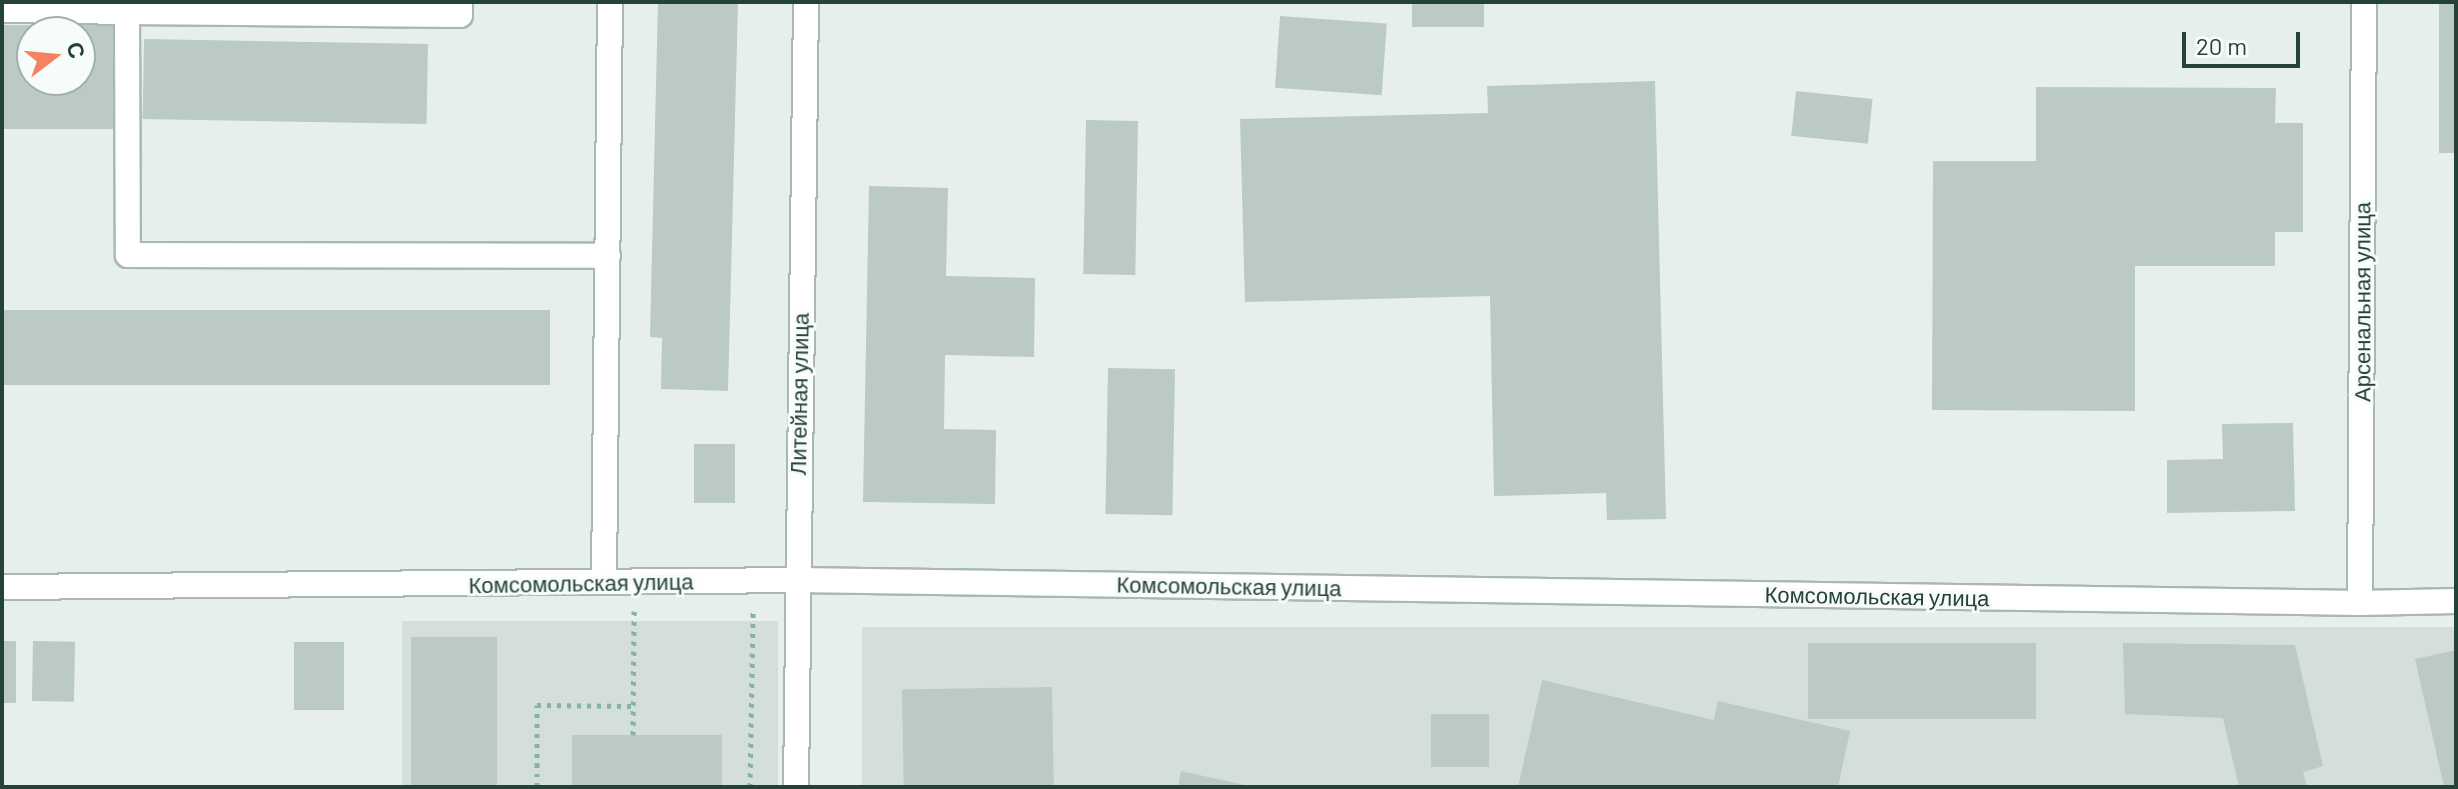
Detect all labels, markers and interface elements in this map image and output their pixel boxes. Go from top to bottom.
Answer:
north arrow [16,16,96,96]
scale bar [2186,16,2304,66]
text: 20 m [2196,31,2247,60]
text: С [62,39,92,61]
street label: Арсенальная улица [2349,202,2375,402]
street label: Литейная улица [784,313,814,475]
street label: Комсомольская улица [468,568,694,598]
street label: Комсомольская улица [1116,571,1342,601]
street label: Комсомольская улица [1764,581,1990,611]

